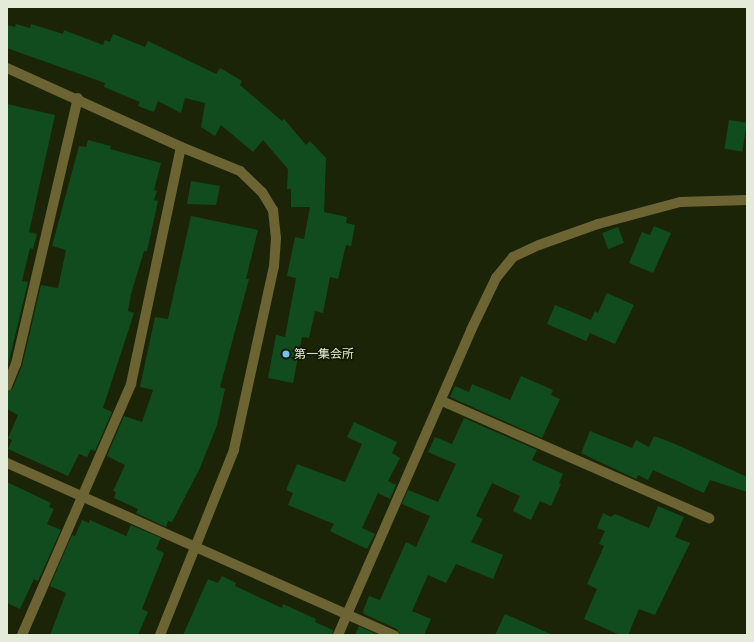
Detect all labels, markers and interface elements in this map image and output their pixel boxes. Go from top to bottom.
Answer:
place label: 第一集会所 [294,347,354,361]
marker: 第一集会所 [281,349,291,359]

